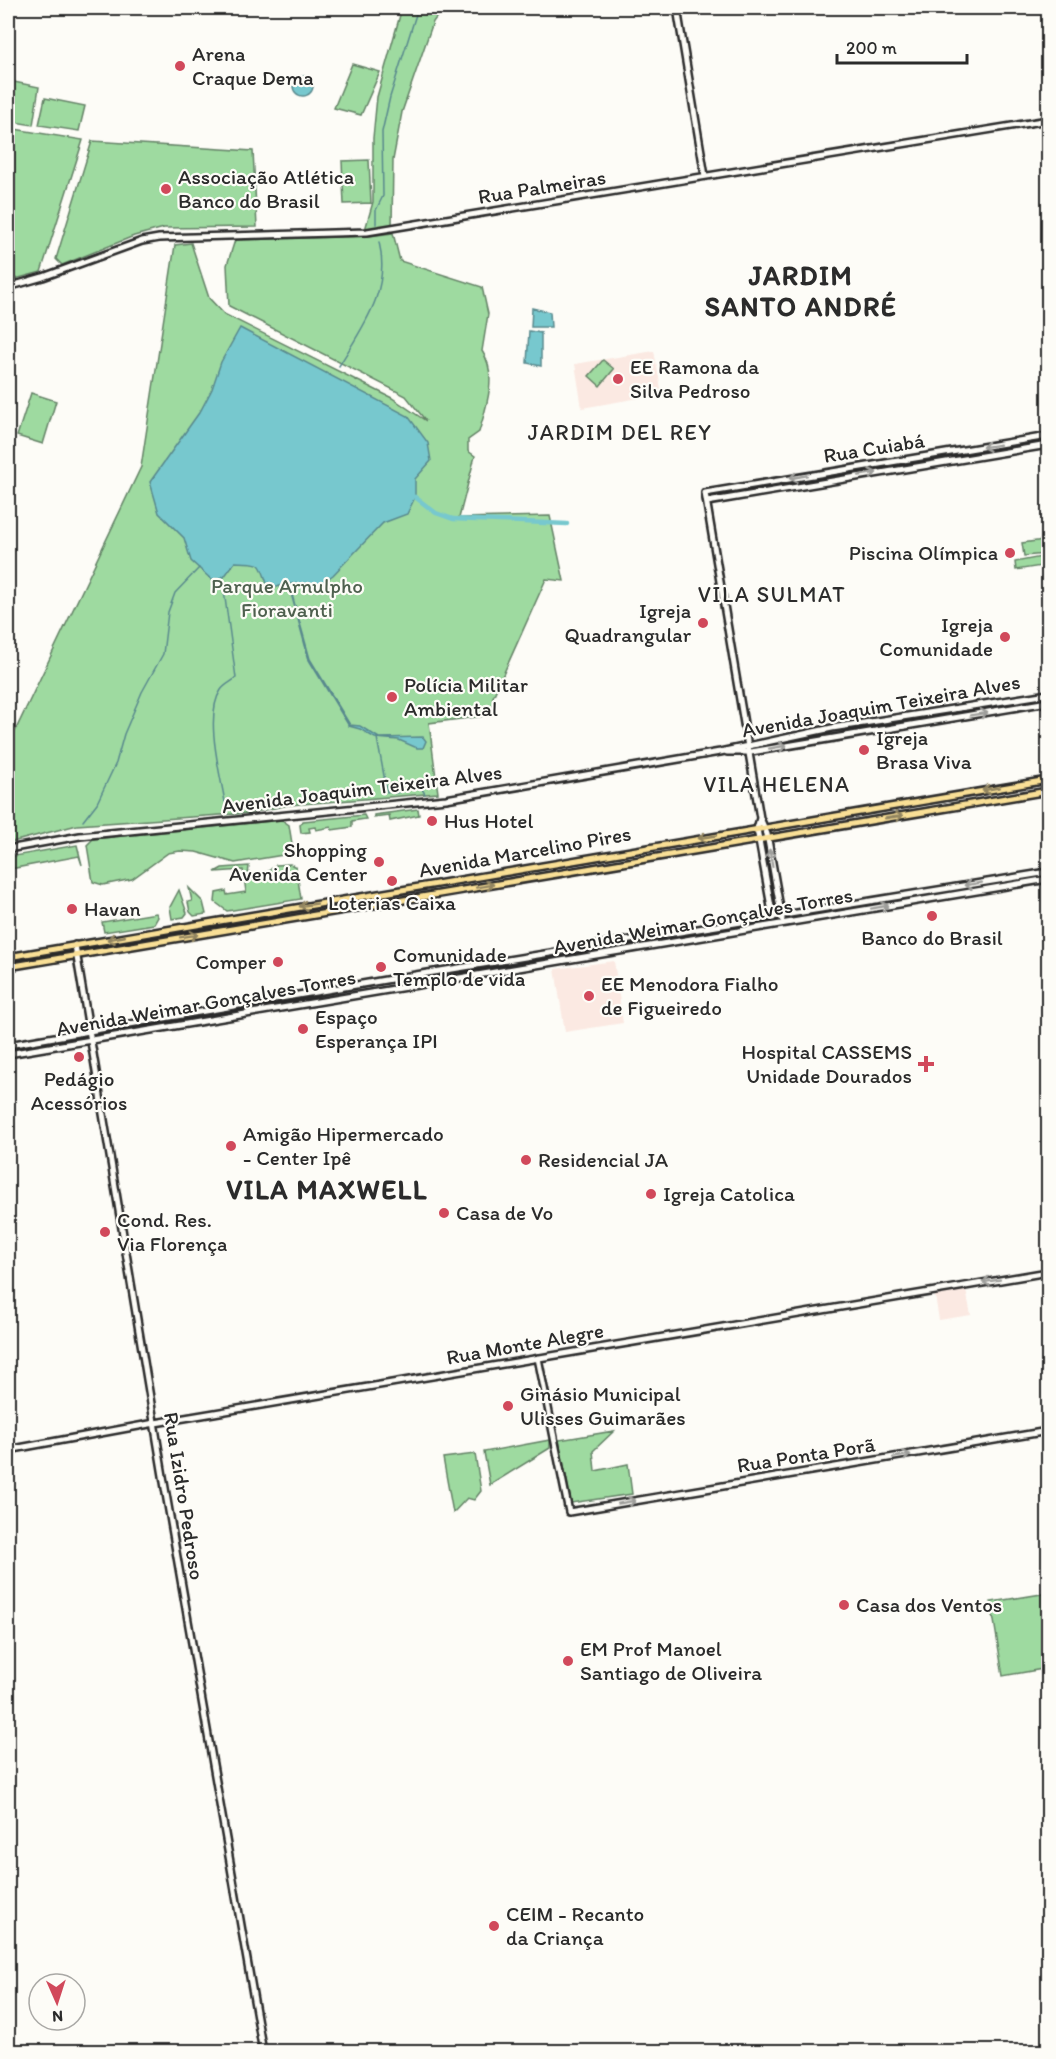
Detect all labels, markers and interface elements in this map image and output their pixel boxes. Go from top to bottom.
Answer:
scale bar [837,27,968,65]
text: 200 m [846,37,897,59]
place label: Arena Craque Dema [192,41,314,90]
marker: Arena Craque Dema [173,59,187,73]
place label: Associação Atlética Banco do Brasil [178,164,354,213]
street label: Rua Palmeiras [476,164,608,209]
marker: Associação Atlética Banco do Brasil [159,182,173,196]
district label: JARDIM SANTO ANDRÉ [705,259,897,323]
place label: EE Ramona da Silva Pedroso [630,354,759,403]
marker: EE Ramona da Silva Pedroso [611,372,625,386]
district label: JARDIM DEL REY [528,419,712,446]
street label: Rua Cuiabá [822,427,926,468]
one-way arrow [981,440,1001,451]
one-way arrow [857,468,877,479]
one-way arrow [789,472,809,483]
place label: Piscina Olímpica [849,540,998,565]
marker: Piscina Olímpica [1003,546,1017,560]
park label: Parque Arnulpho Fioravanti [211,573,363,622]
district label: VILA SULMAT [698,581,846,608]
place label: Igreja Quadrangular [565,598,692,647]
place label: Igreja Comunidade [879,612,993,661]
marker: Igreja Quadrangular [696,616,710,630]
marker: Igreja Comunidade [998,630,1012,644]
street label: Avenida Joaquim Teixeira Alves [740,669,1022,742]
place label: Polícia Militar Ambiental [404,672,528,721]
marker: Polícia Militar Ambiental [385,690,399,704]
one-way arrow [968,708,988,719]
place label: Igreja Brasa Viva [876,725,972,774]
one-way arrow [767,742,787,753]
marker: Igreja Brasa Viva [857,743,871,757]
street label: Avenida Joaquim Teixeira Alves [220,759,504,818]
district label: VILA HELENA [703,771,851,798]
one-way arrow [981,784,1001,795]
place label: Hus Hotel [444,808,533,833]
one-way arrow [884,812,904,823]
marker: Hus Hotel [425,814,439,828]
street label: Avenida Marcelino Pires [417,821,633,883]
one-way arrow [698,832,718,843]
place label: Shopping Avenida Center [229,837,368,886]
one-way arrow [765,849,776,868]
marker: Shopping Avenida Center [372,855,386,869]
marker: Loterias Caixa [385,874,399,888]
one-way arrow [964,879,983,890]
one-way arrow [475,880,494,891]
street label: Avenida Weimar Gonçalves Torres [551,882,855,959]
place label: Loterias Caixa [328,890,456,915]
place label: Havan [84,896,141,921]
one-way arrow [299,900,318,911]
marker: Havan [65,902,79,916]
one-way arrow [870,902,890,913]
marker: Banco do Brasil [925,909,939,923]
place label: Banco do Brasil [861,925,1003,950]
one-way arrow [179,930,199,941]
one-way arrow [107,933,126,944]
place label: Comunidade Templo de vida [393,942,525,991]
place label: Comper [195,949,267,974]
marker: Comper [271,955,285,969]
marker: Comunidade Templo de vida [374,960,388,974]
street label: Avenida Weimar Gonçalves Torres [54,964,358,1041]
place label: EE Menodora Fialho de Figueiredo [601,971,779,1020]
marker: EE Menodora Fialho de Figueiredo [582,989,596,1003]
place label: Espaço Esperança IPI [315,1004,438,1053]
marker: Espaço Esperança IPI [296,1022,310,1036]
place label: Hospital CASSEMS Unidade Dourados [742,1039,912,1088]
marker: Pedágio Acessórios [72,1050,86,1064]
marker: Hospital CASSEMS Unidade Dourados [917,1055,935,1073]
place label: Pedágio Acessórios [31,1066,127,1115]
place label: Amigão Hipermercado - Center Ipê [243,1121,444,1170]
marker: Amigão Hipermercado - Center Ipê [224,1139,238,1153]
place label: Residencial JA [538,1147,669,1172]
marker: Residencial JA [519,1153,533,1167]
district label: VILA MAXWELL [226,1173,428,1206]
place label: Igreja Catolica [663,1181,795,1206]
marker: Igreja Catolica [644,1187,658,1201]
place label: Casa de Vo [456,1200,553,1225]
marker: Casa de Vo [437,1206,451,1220]
place label: Cond. Res. Via Florença [117,1207,227,1256]
marker: Cond. Res. Via Florença [98,1225,112,1239]
one-way arrow [981,1276,1001,1287]
street label: Rua Monte Alegre [444,1317,606,1370]
place label: Ginásio Municipal Ulisses Guimarães [520,1381,686,1430]
marker: Ginásio Municipal Ulisses Guimarães [501,1399,515,1413]
street label: Rua Izidro Pedroso [159,1410,210,1582]
street label: Rua Ponta Porã [735,1431,877,1478]
one-way arrow [891,1451,911,1462]
one-way arrow [616,1496,636,1507]
place label: Casa dos Ventos [856,1592,1002,1617]
marker: Casa dos Ventos [837,1598,851,1612]
place label: EM Prof Manoel Santiago de Oliveira [580,1636,762,1685]
marker: EM Prof Manoel Santiago de Oliveira [561,1654,575,1668]
place label: CEIM - Recanto da Criança [506,1901,644,1950]
marker: CEIM - Recanto da Criança [487,1919,501,1933]
north arrow [27,1972,87,2032]
text: N [52,2007,64,2026]

